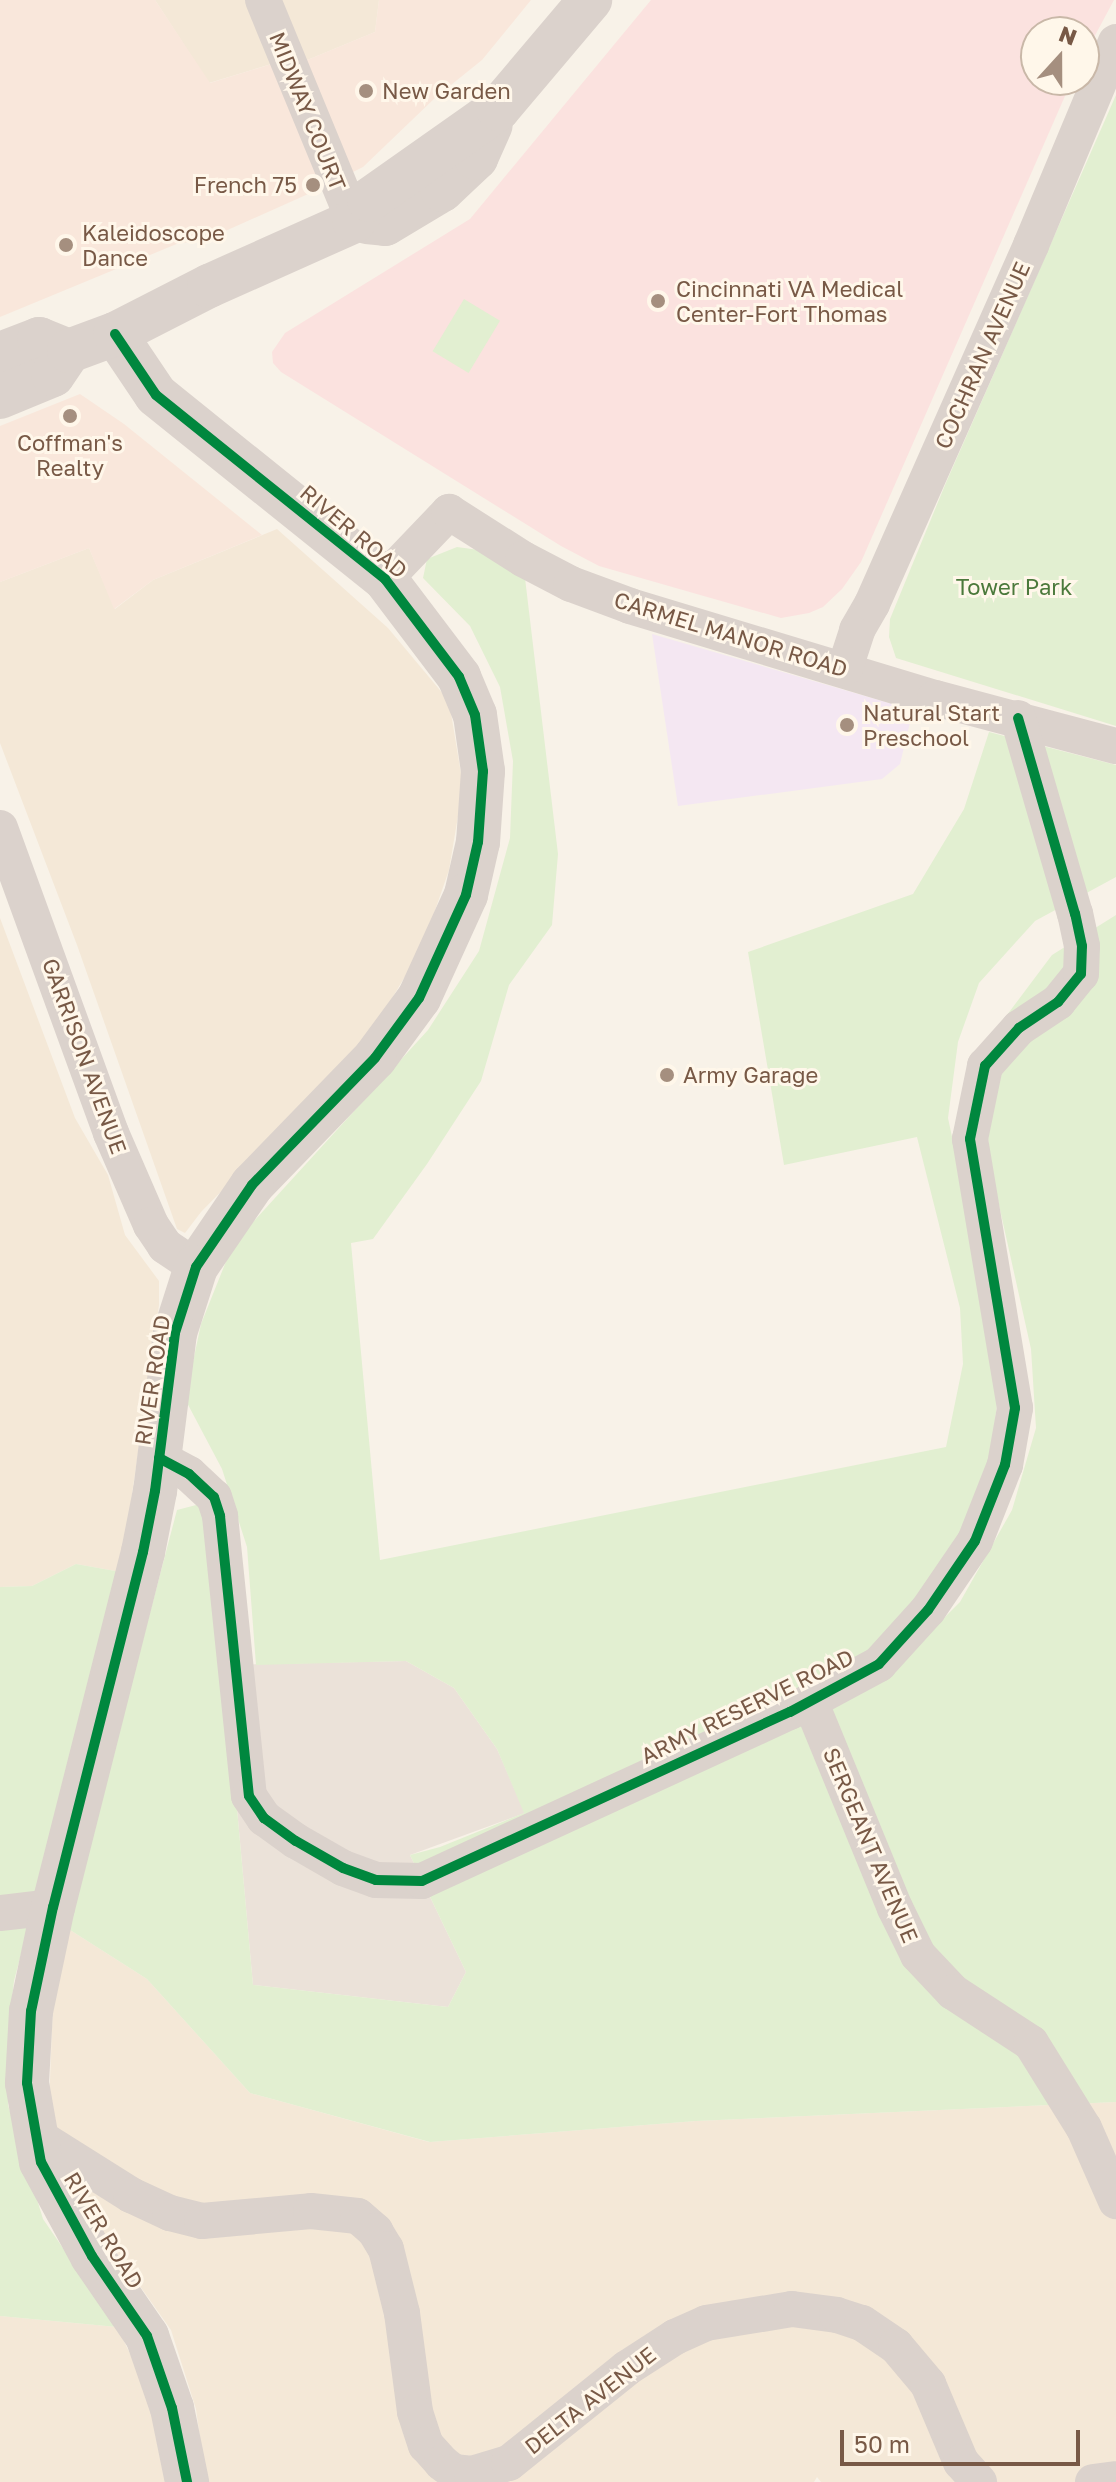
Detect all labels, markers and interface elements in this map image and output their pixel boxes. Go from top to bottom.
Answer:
north arrow [1020,16,1100,96]
text: N [1055,19,1081,51]
street label: MIDWAY COURT [264,28,352,194]
place label: New Garden [382,78,511,104]
marker: New Garden [357,82,375,100]
place label: French 75 [194,172,297,198]
marker: French 75 [304,176,322,194]
place label: Kaleidoscope Dance [82,219,225,270]
marker: Kaleidoscope Dance [57,236,75,254]
street label: COCHRAN AVENUE [929,257,1035,453]
place label: Cincinnati VA Medical Center-Fort Thomas [676,275,903,326]
marker: Cincinnati VA Medical Center-Fort Thomas [647,290,669,312]
marker: Coffman's Realty [61,407,79,425]
place label: Coffman's Realty [17,429,123,480]
street label: RIVER ROAD [295,479,413,583]
park label: Tower Park [956,574,1072,600]
street label: CARMEL MANOR ROAD [611,586,851,682]
place label: Natural Start Preschool [863,699,1000,750]
marker: Natural Start Preschool [838,716,856,734]
street label: GARRISON AVENUE [37,955,133,1157]
place label: Army Garage [683,1062,818,1088]
marker: Army Garage [658,1066,676,1084]
street label: RIVER ROAD [129,1313,175,1447]
street label: ARMY RESERVE ROAD [636,1643,858,1769]
street label: SERGEANT AVENUE [818,1744,924,1946]
street label: RIVER ROAD [59,2167,149,2293]
street label: DELTA AVENUE [519,2341,661,2459]
scale bar [844,2414,1084,2464]
text: 50 m [854,2429,910,2458]

